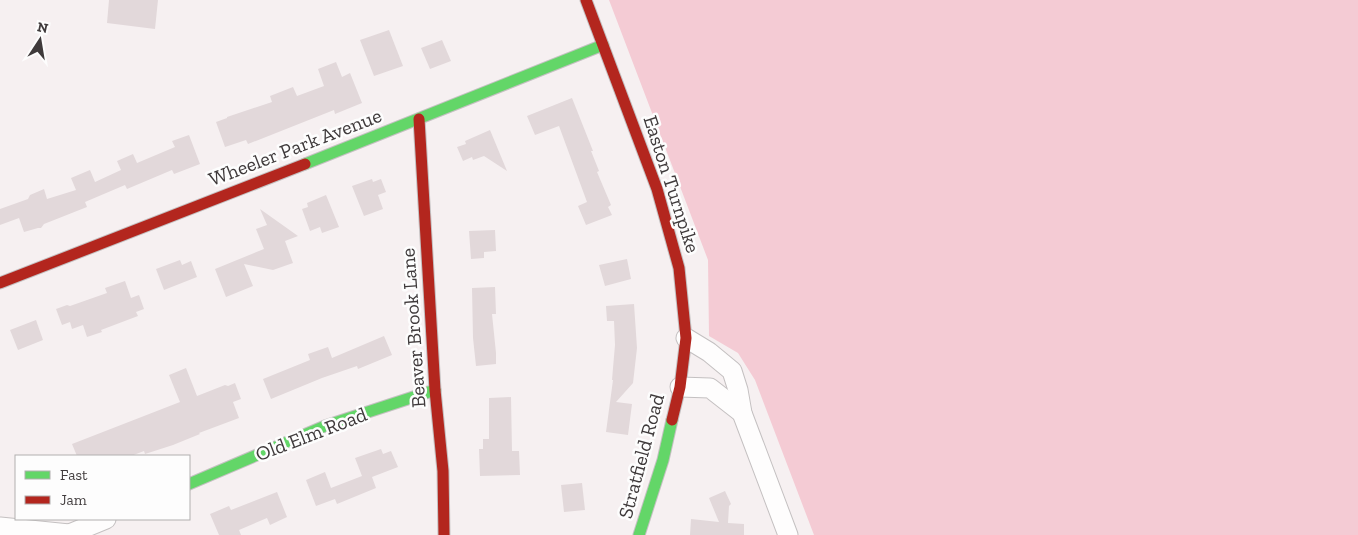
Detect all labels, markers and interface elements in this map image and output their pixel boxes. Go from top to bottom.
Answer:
north arrow [15,15,65,65]
text: N [36,18,50,37]
street label: Wheeler Park Avenue [205,103,385,191]
street label: Easton Turnpike [638,112,706,256]
street label: Beaver Brook Lane [395,247,431,409]
street label: Stratfield Road [613,391,669,521]
street label: Old Elm Road [252,402,370,466]
legend [15,455,190,520]
text: Fast [60,466,88,484]
text: Jam [60,491,87,509]

